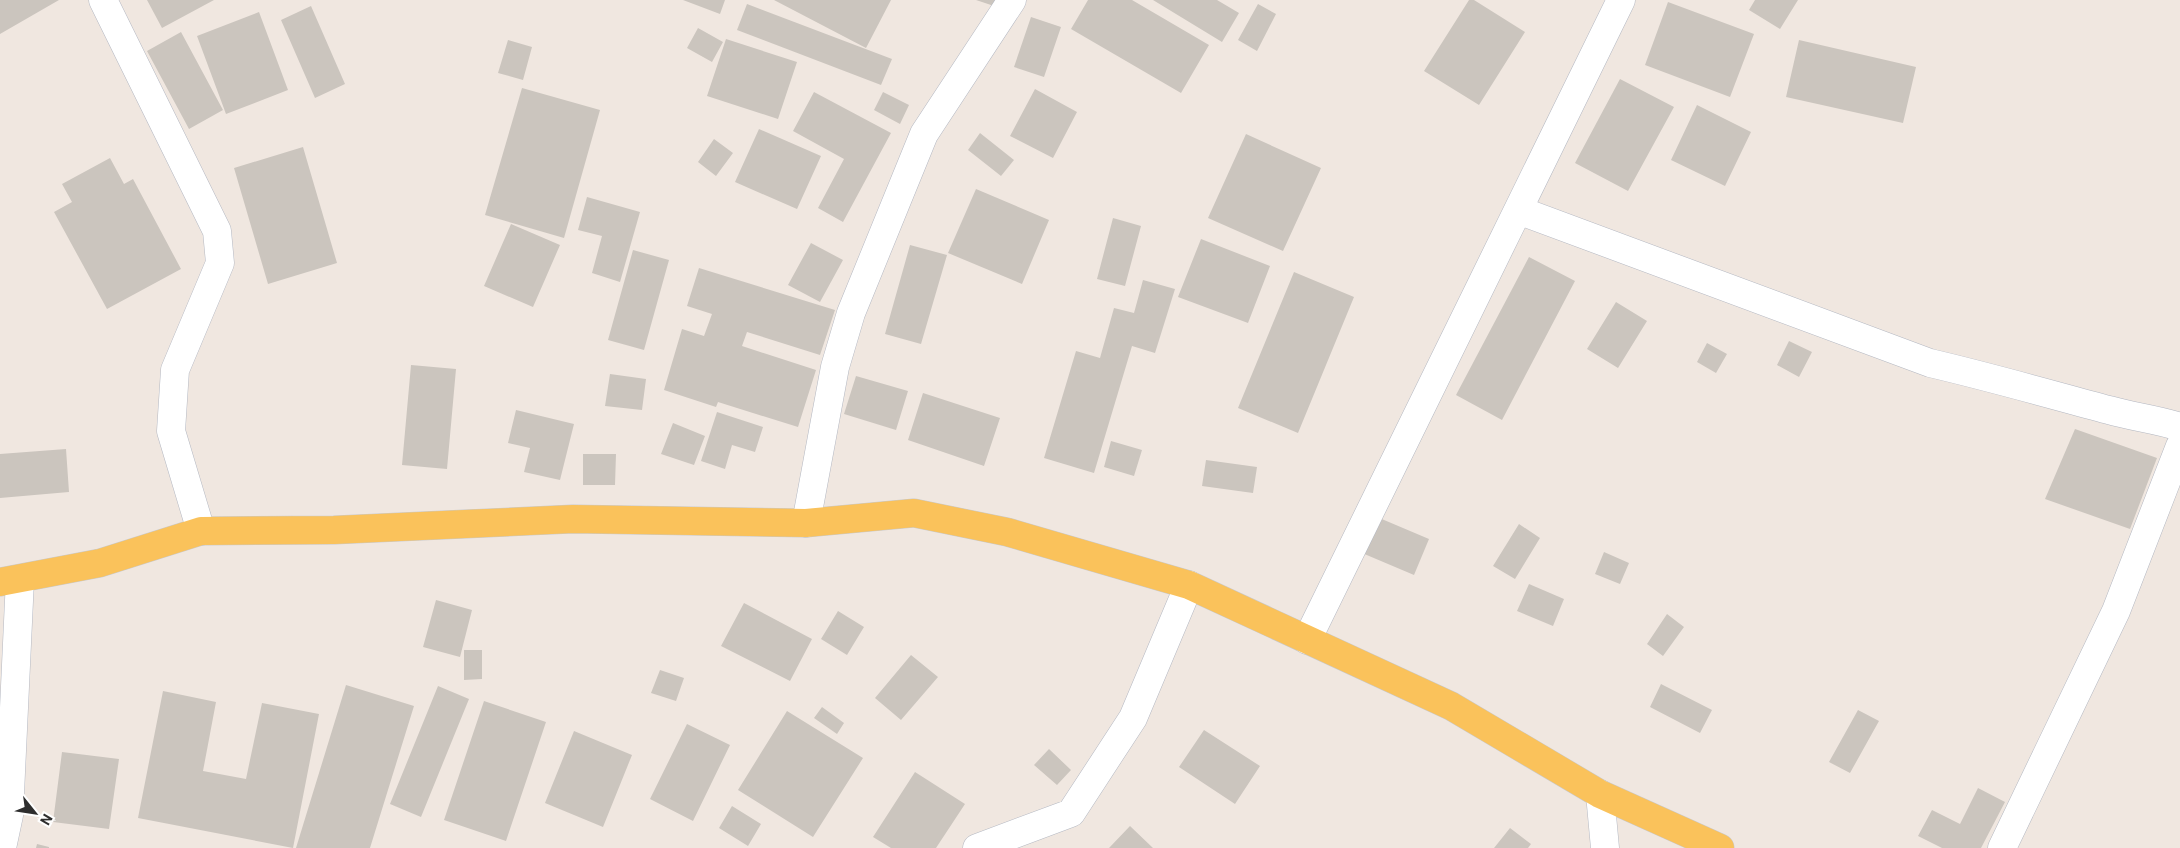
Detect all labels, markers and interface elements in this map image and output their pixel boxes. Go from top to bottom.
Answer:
north arrow [10,788,60,838]
text: N [37,811,56,828]

